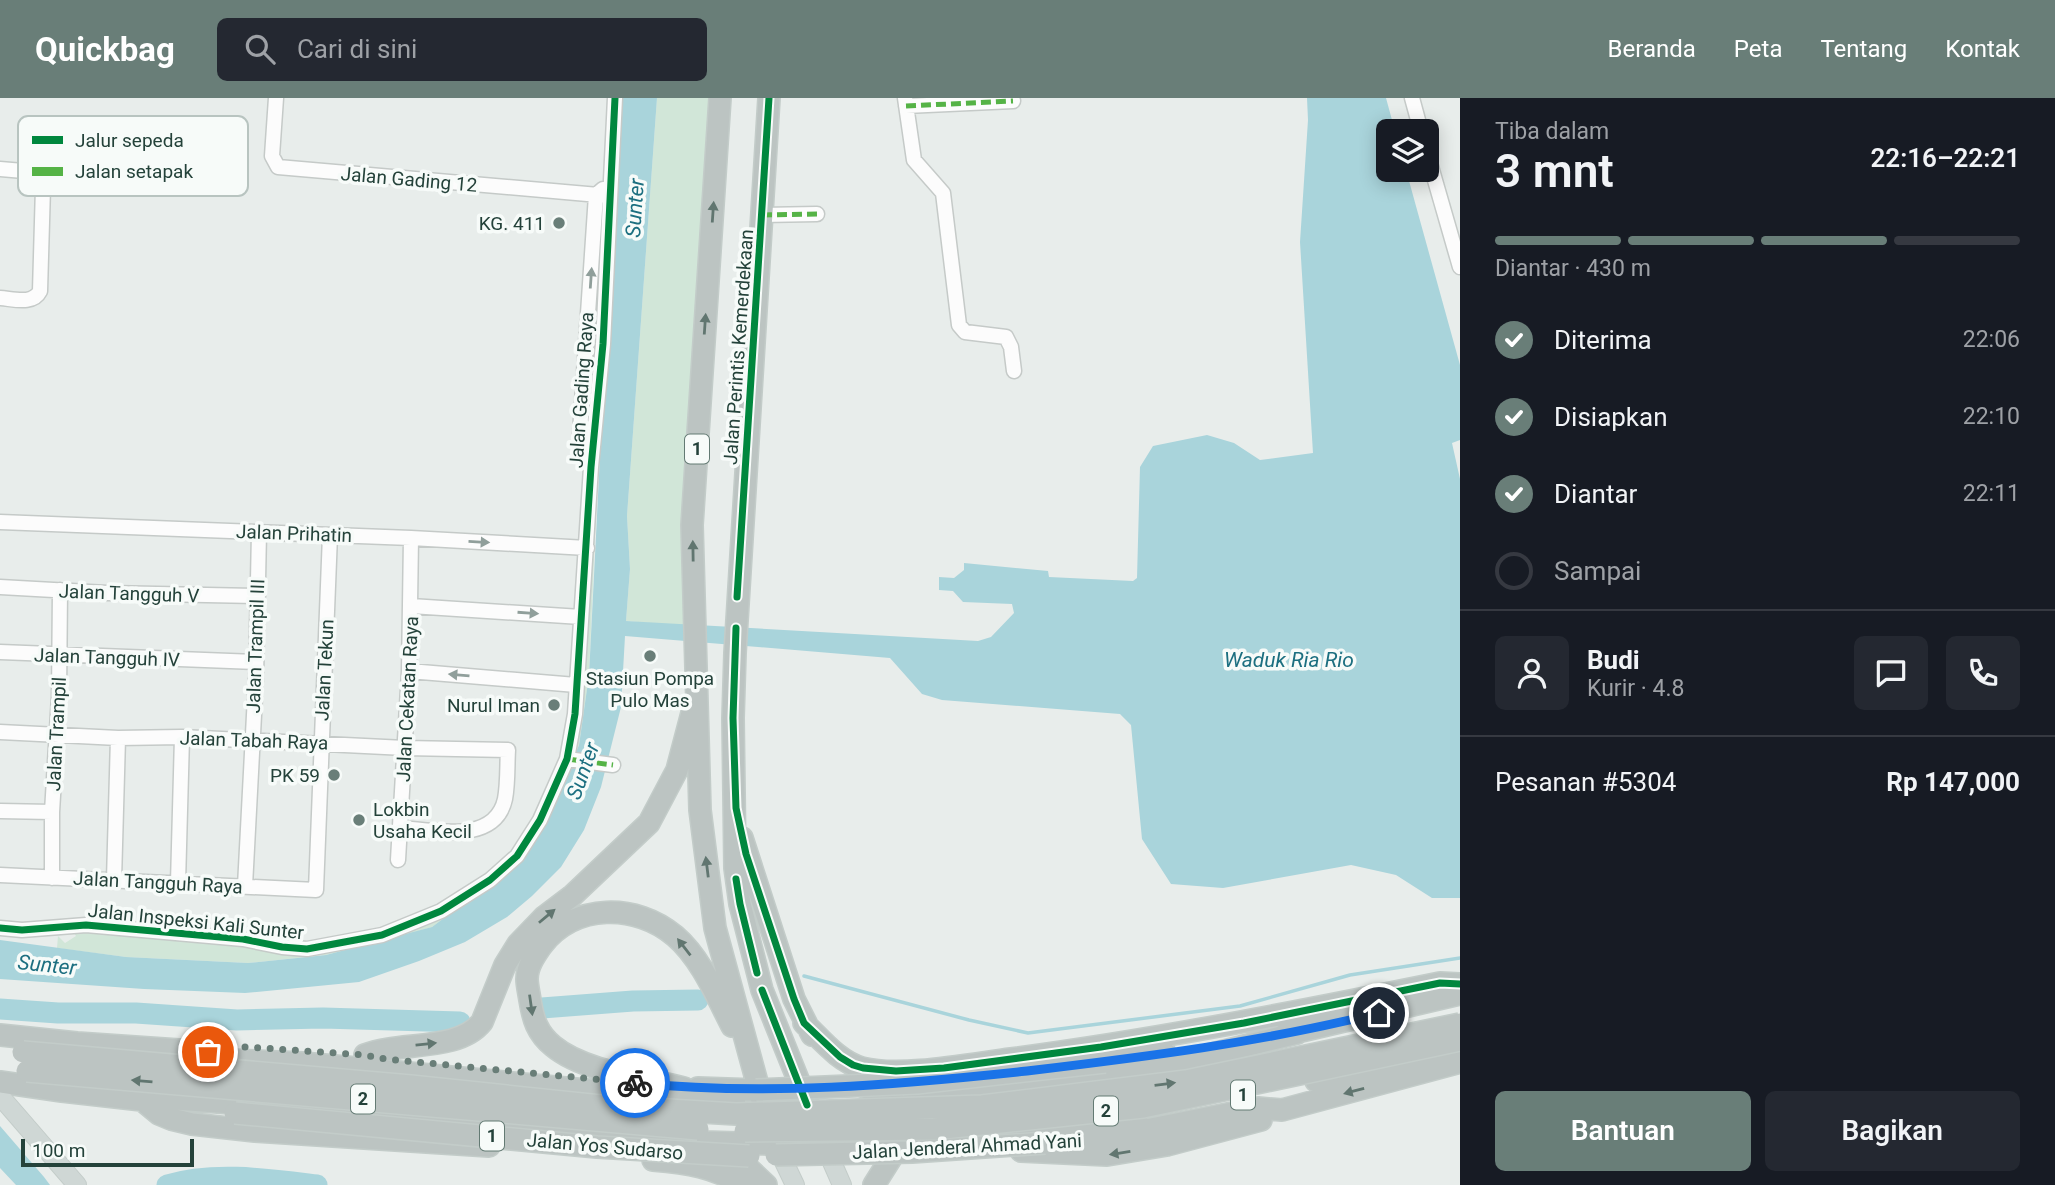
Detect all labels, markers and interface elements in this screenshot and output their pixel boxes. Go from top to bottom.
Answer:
search box [217,18,707,81]
text: Quickbag [35,30,175,69]
icon: search [241,30,279,68]
text: Cari di sini [297,34,417,64]
text: Beranda [1608,35,1696,63]
text: Peta [1734,35,1782,63]
text: Tentang [1820,35,1907,63]
text: Kontak [1945,35,2020,63]
legend [18,116,248,196]
text: Tiba dalam [1495,118,1609,145]
map controls [1376,119,1439,182]
button: layers [1376,119,1439,182]
text: Jalur sepeda [75,129,184,152]
text: 22:16–22:21 [1870,143,2020,173]
text: 3 mnt [1495,144,1614,198]
text: Jalan setapak [75,160,193,183]
street label: Jalan Gading 12 [340,162,478,197]
water label: Sunter [621,177,649,238]
one-way arrow [708,201,719,223]
place label: KG. 411 [479,212,545,235]
marker: KG. 411 [551,215,567,231]
street label: Jalan Perintis Kemerdekaan [719,228,758,466]
text: Diantar · 430 m [1495,255,1651,282]
one-way arrow [585,267,596,289]
street label: Jalan Gading Raya [565,311,598,469]
one-way arrow [700,313,711,335]
icon: check [1495,321,1533,359]
text: Diterima [1554,325,1652,355]
text: 22:06 [1963,326,2020,353]
icon: check [1495,398,1533,436]
text: Disiapkan [1554,402,1668,432]
text: 22:10 [1963,403,2020,430]
road number: 1 [685,435,709,464]
icon: check [1495,475,1533,513]
text: Diantar [1554,479,1637,509]
text: 22:11 [1963,480,2020,507]
street label: Jalan Prihatin [236,520,352,547]
one-way arrow [469,537,491,548]
one-way arrow [687,540,699,562]
text: Sampai [1554,556,1641,586]
street label: Jalan Trampil III [242,578,269,714]
street label: Jalan Tangguh V [58,580,200,607]
one-way arrow [517,608,539,619]
street label: Jalan Cekatan Raya [392,615,423,783]
street label: Jalan Tekun [310,619,339,721]
button: person [1495,636,1569,710]
button: chat [1854,636,1928,710]
button: phone [1946,636,2020,710]
street label: Jalan Tangguh IV [34,643,180,672]
text: Budi [1587,645,1640,675]
marker: Stasiun Pompa Pulo Mas [642,648,658,664]
water label: Waduk Ria Rio [1224,648,1354,672]
place label: Stasiun Pompa Pulo Mas [586,667,714,712]
one-way arrow [448,669,470,680]
text: Kurir · 4.8 [1587,675,1684,702]
street label: Jalan Trampil [42,676,71,792]
place label: Nurul Iman [447,694,540,717]
marker: Nurul Iman [546,697,562,713]
street label: Jalan Tabah Raya [179,726,329,755]
water label: Sunter [562,738,605,803]
place label: PK 59 [270,764,320,787]
marker: PK 59 [326,767,342,783]
text: Pesanan #5304 [1495,767,1676,797]
text: Rp 147,000 [1886,767,2020,797]
place label: Lokbin Usaha Kecil [373,798,472,843]
marker: Lokbin Usaha Kecil [351,812,367,828]
one-way arrow [701,856,712,878]
street label: Jalan Tangguh Raya [73,867,243,898]
street label: Jalan Inspeksi Kali Sunter [87,899,306,944]
one-way arrow [538,909,555,924]
one-way arrow [677,938,692,955]
water label: Sunter [16,950,79,980]
pin [1349,983,1409,1043]
one-way arrow [525,994,536,1016]
icon: home [1360,994,1398,1032]
pin [178,1022,238,1082]
icon: bag [189,1033,227,1071]
one-way arrow [415,1038,437,1049]
courier [600,1048,670,1118]
icon: bike [616,1064,654,1102]
one-way arrow [131,1075,153,1086]
one-way arrow [1154,1078,1176,1089]
road number: 1 [1231,1080,1255,1110]
road number: 2 [351,1084,375,1114]
one-way arrow [1343,1086,1364,1096]
button: Bantuan [1495,1091,1751,1171]
button: Bagikan [1765,1091,2020,1171]
road number: 2 [1094,1096,1118,1126]
road number: 1 [480,1121,504,1150]
street label: Jalan Yos Sudarso [526,1128,684,1165]
street label: Jalan Jenderal Ahmad Yani [852,1129,1082,1164]
scale bar [21,1136,194,1168]
text: 100 m [32,1139,85,1162]
one-way arrow [1109,1147,1131,1158]

